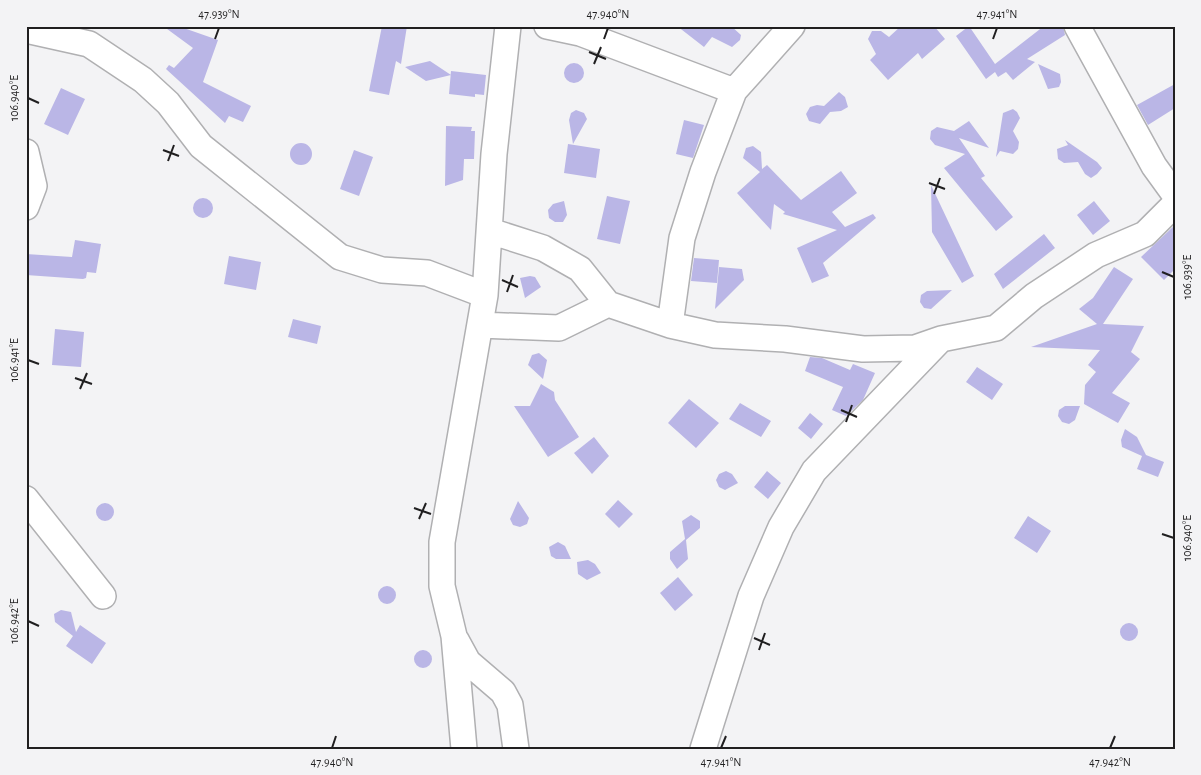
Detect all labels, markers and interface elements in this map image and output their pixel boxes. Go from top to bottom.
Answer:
text: 47.939°N [198,8,240,20]
text: 47.940°N [587,8,629,20]
text: 47.941°N [977,8,1017,20]
text: 106.940°E [8,75,20,121]
text: 106.939°E [1181,255,1193,299]
text: 106.941°E [8,338,20,382]
text: 106.940°E [1181,515,1193,561]
text: 106.942°E [8,598,20,644]
text: 47.940°N [311,756,353,768]
text: 47.941°N [701,756,741,768]
text: 47.942°N [1089,756,1131,768]

